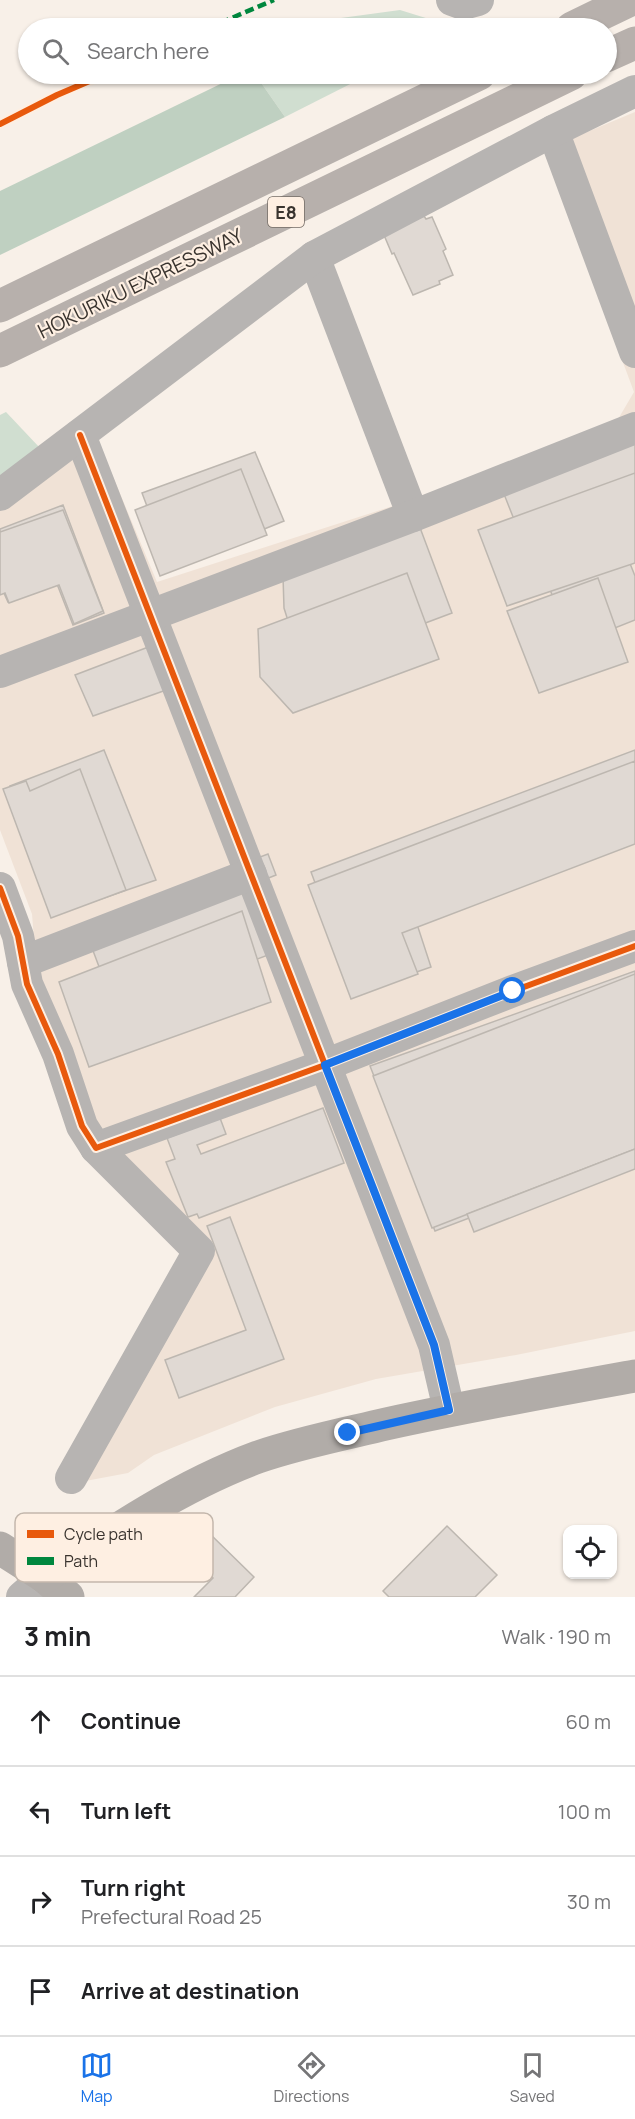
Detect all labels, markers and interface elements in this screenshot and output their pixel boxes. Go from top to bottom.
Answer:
search box [18,18,617,84]
icon: search [39,35,72,68]
text: Search here [87,36,209,66]
road number: E8 [268,197,304,227]
street label: HOKURIKU EXPRESSWAY [33,221,248,344]
route start [499,977,525,1003]
route end [334,1419,360,1445]
legend [15,1513,213,1582]
text: Cycle path [64,1523,143,1545]
map controls [563,1525,617,1579]
button: locate [563,1525,617,1579]
text: Path [64,1550,98,1572]
text: 3 min [24,1618,91,1654]
text: Walk · 190 m [502,1623,611,1650]
icon: ahead [24,1705,57,1738]
text: Continue [81,1706,181,1736]
text: 60 m [565,1708,611,1735]
icon: left [24,1795,57,1828]
text: Turn left [81,1796,171,1826]
text: 100 m [558,1798,611,1825]
text: Turn right [81,1873,186,1903]
icon: right [24,1885,57,1918]
text: 30 m [567,1888,611,1915]
text: Prefectural Road 25 [81,1903,262,1930]
icon: arrive [24,1975,57,2008]
text: Arrive at destination [81,1976,299,2006]
tab: Map [80,2049,113,2107]
tab: Directions [274,2049,349,2107]
tab: Saved [510,2049,555,2107]

